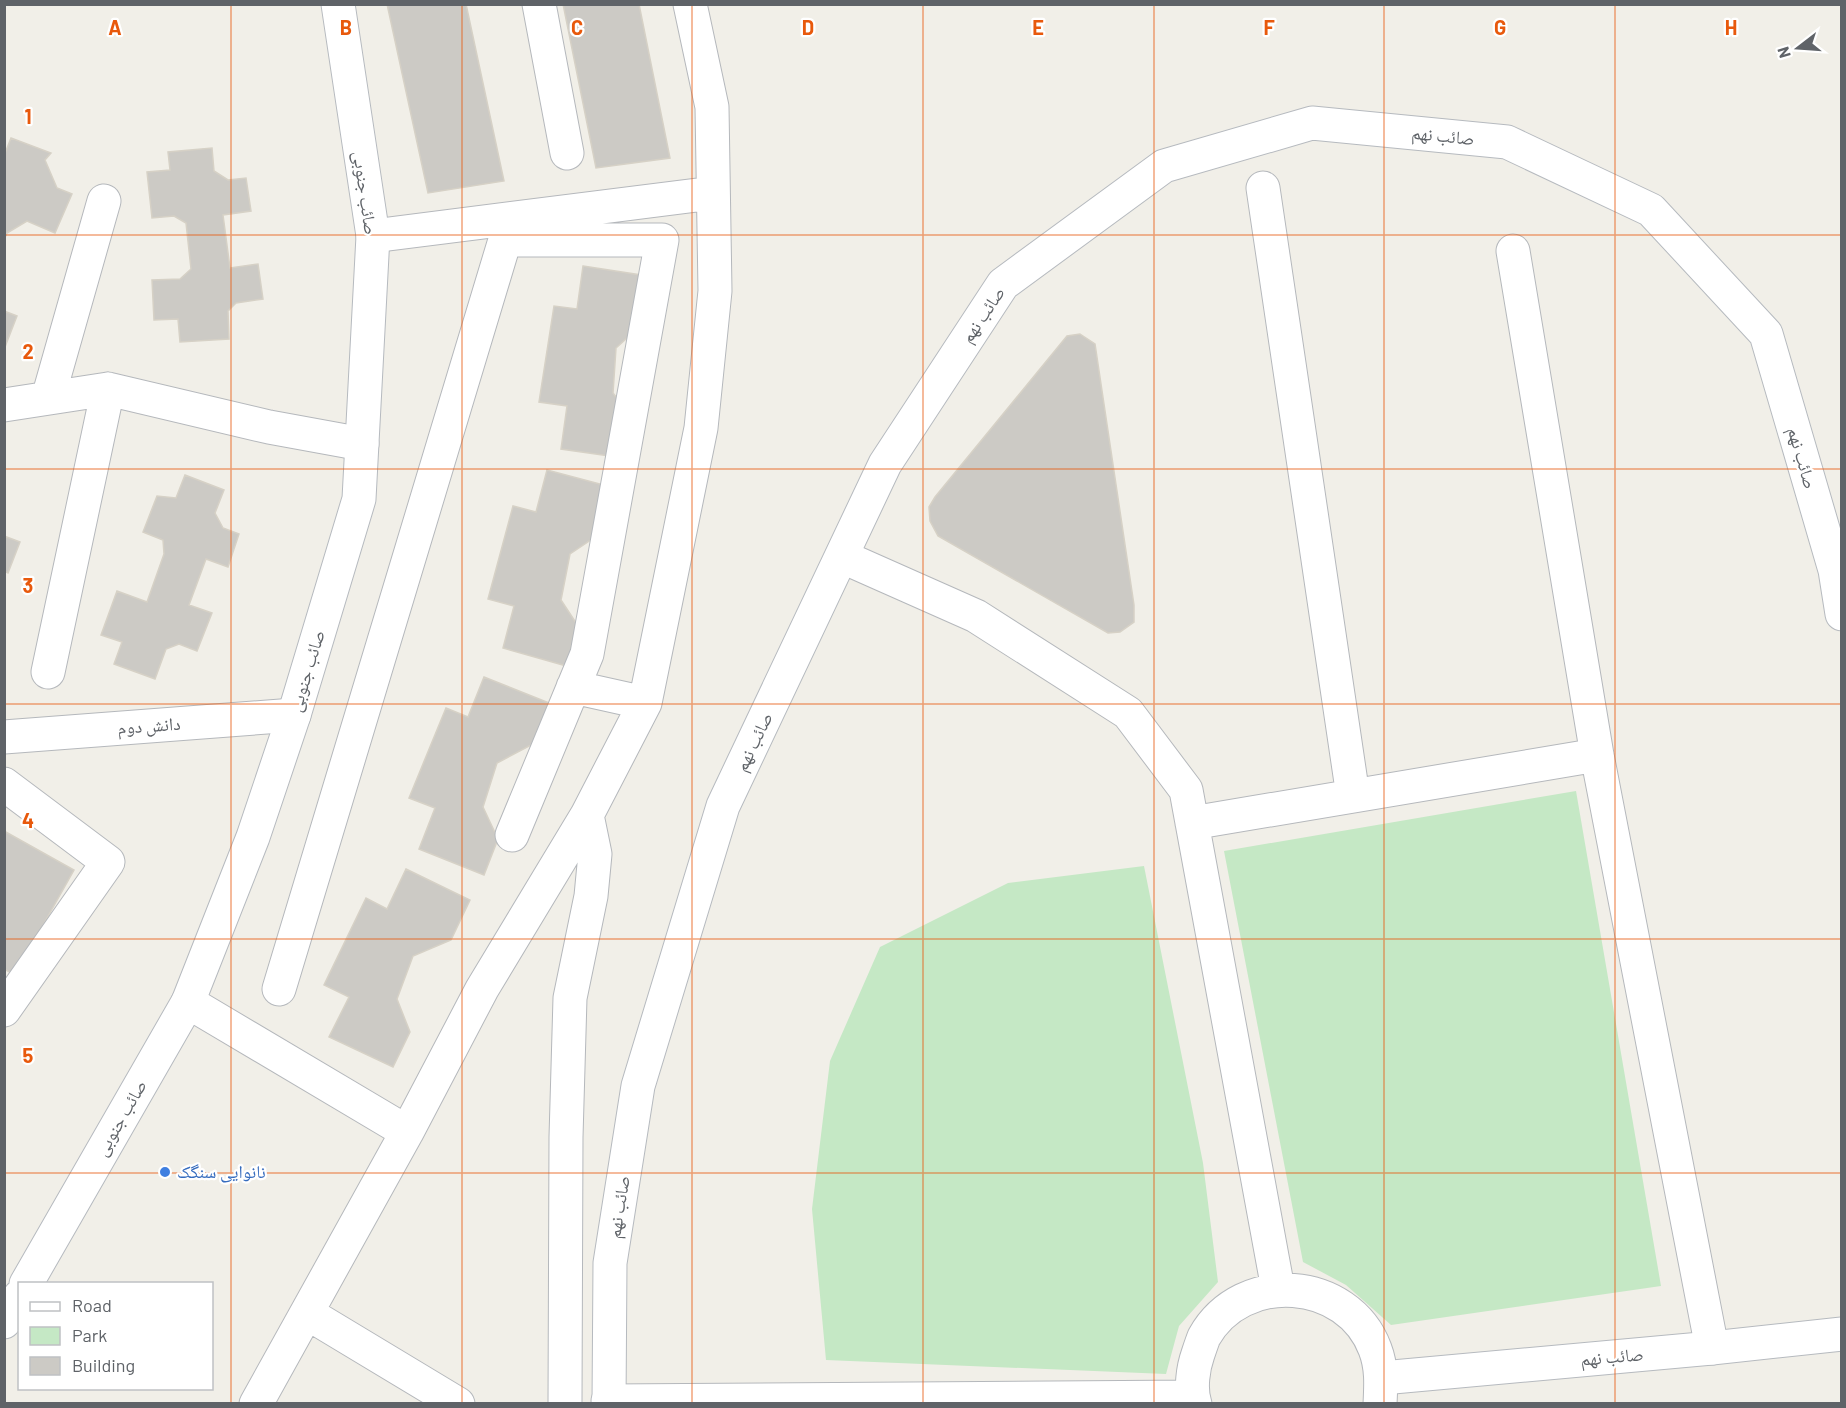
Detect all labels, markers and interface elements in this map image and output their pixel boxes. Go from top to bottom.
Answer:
text: A [108,15,122,39]
text: B [340,15,352,39]
text: C [571,15,583,39]
text: D [802,15,814,39]
text: E [1032,15,1044,39]
text: F [1263,15,1275,39]
text: G [1494,15,1506,39]
text: H [1725,15,1737,39]
north arrow [1768,18,1828,78]
text: N [1773,45,1794,60]
text: 1 [24,104,32,128]
street label: صائب نهم [1410,121,1476,151]
street label: صائب جنوبی [348,150,383,236]
street label: صائب نهم [955,282,1011,348]
text: 2 [22,339,34,363]
street label: صائب نهم [1782,424,1822,492]
text: 3 [23,573,33,597]
street label: صائب جنوبی [283,627,330,715]
street label: صائب نهم [729,708,779,776]
street label: دانش دوم [117,712,181,740]
text: 4 [22,808,34,832]
text: 5 [23,1043,34,1067]
street label: صائب جنوبی [90,1075,152,1160]
place label: نانوایی سنگک [177,1160,266,1183]
marker: نانوایی سنگک [158,1165,172,1179]
street label: صائب نهم [602,1174,636,1240]
legend [18,1282,213,1390]
text: Road [72,1294,112,1316]
text: Park [72,1324,107,1346]
street label: صائب نهم [1579,1342,1645,1372]
text: Building [72,1354,135,1376]

